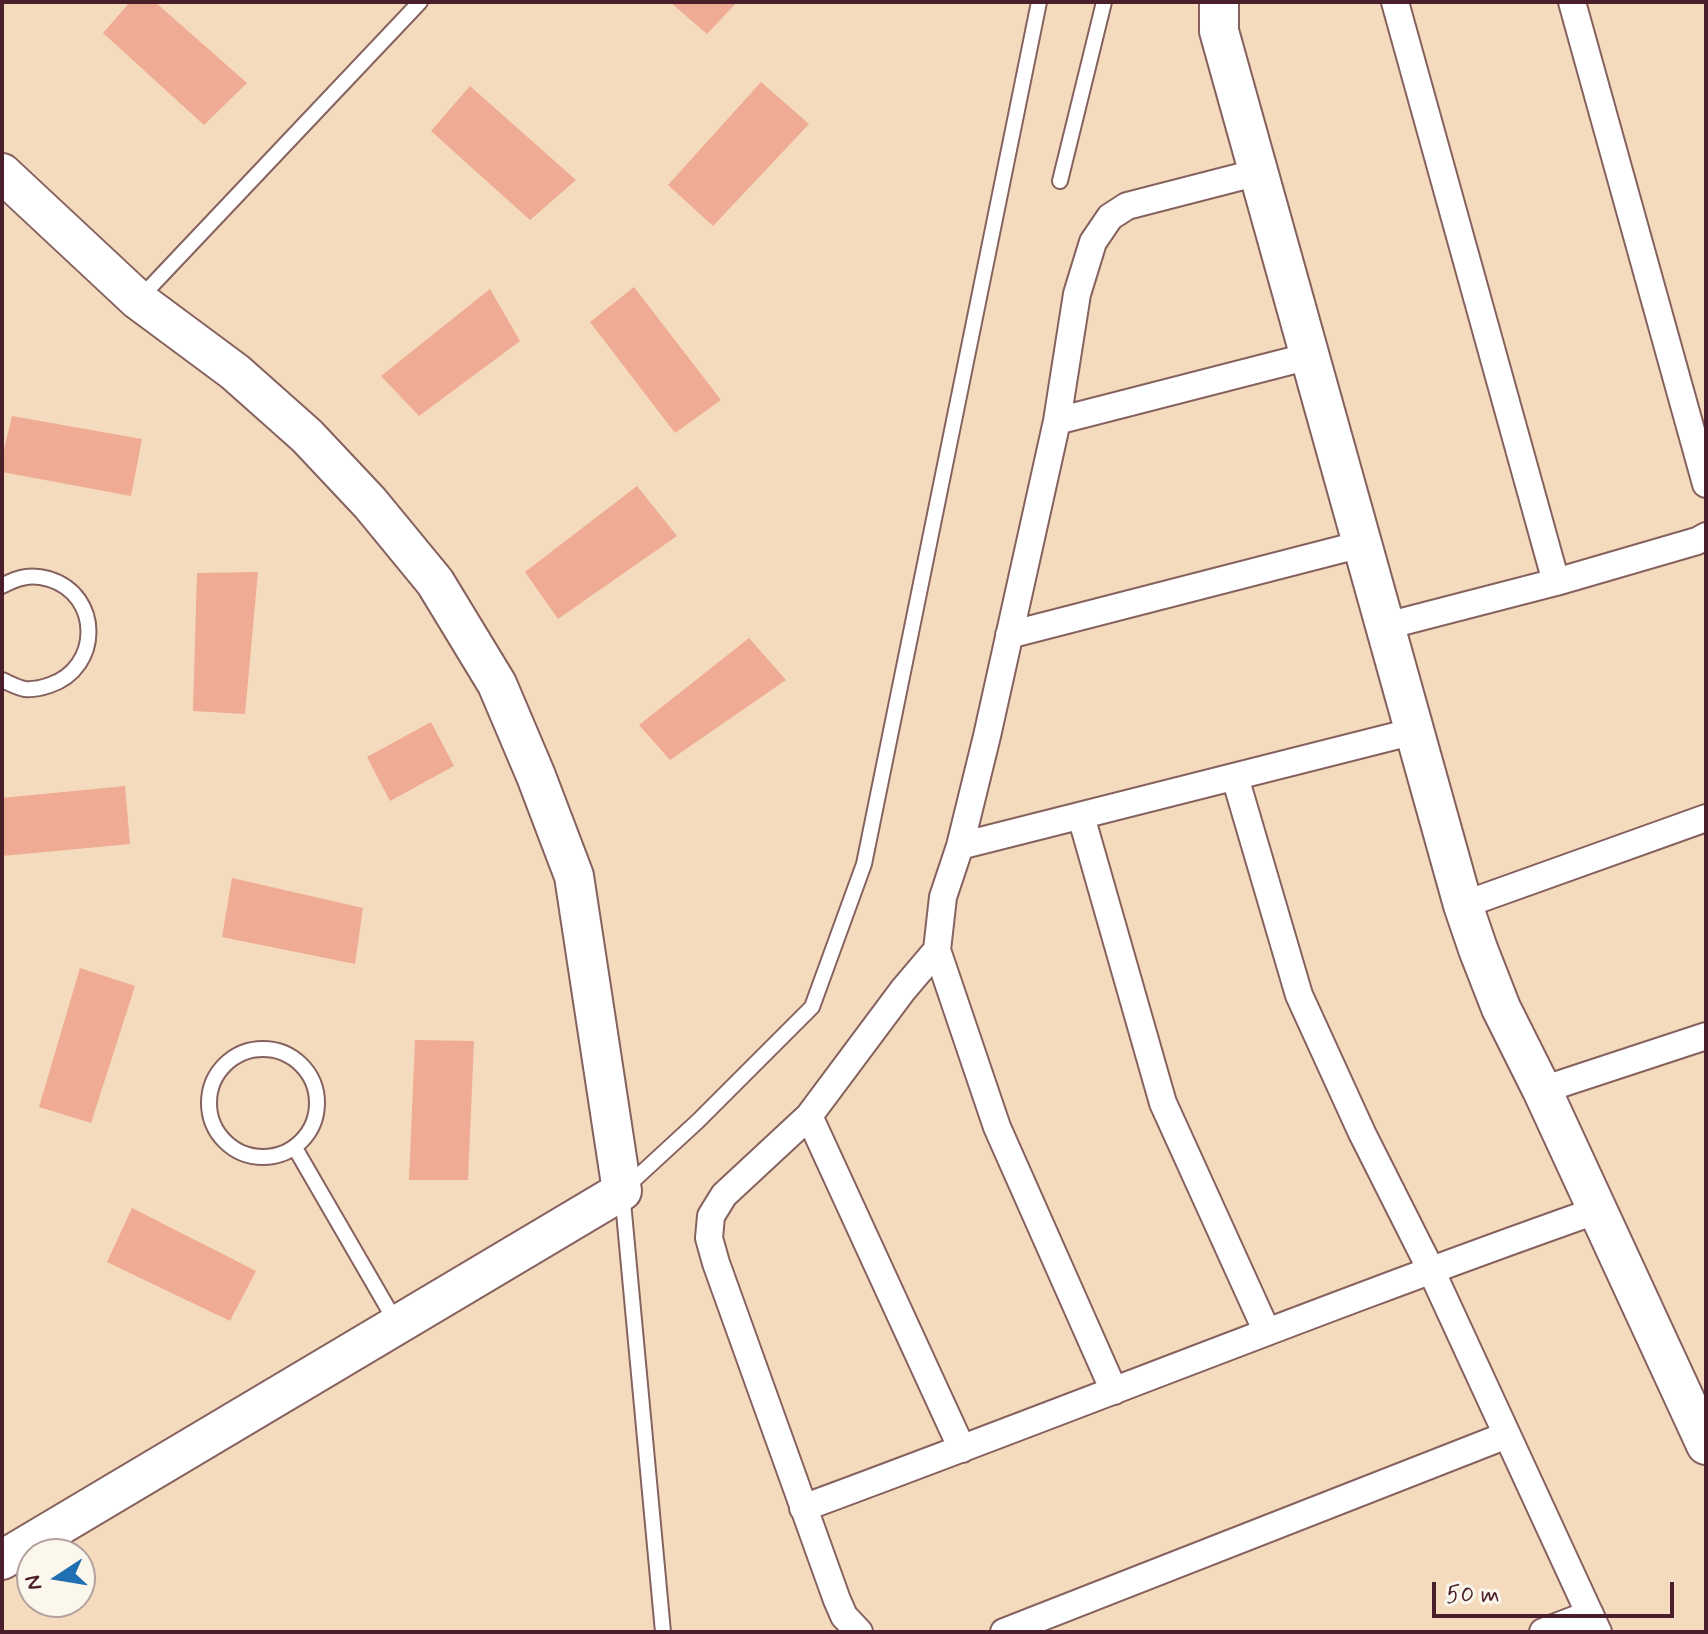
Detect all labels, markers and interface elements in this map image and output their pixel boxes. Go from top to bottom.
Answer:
north arrow [16,1538,96,1618]
scale bar [1436,1566,1678,1616]
text: N [19,1572,50,1593]
text: 50 m [1446,1580,1500,1611]

